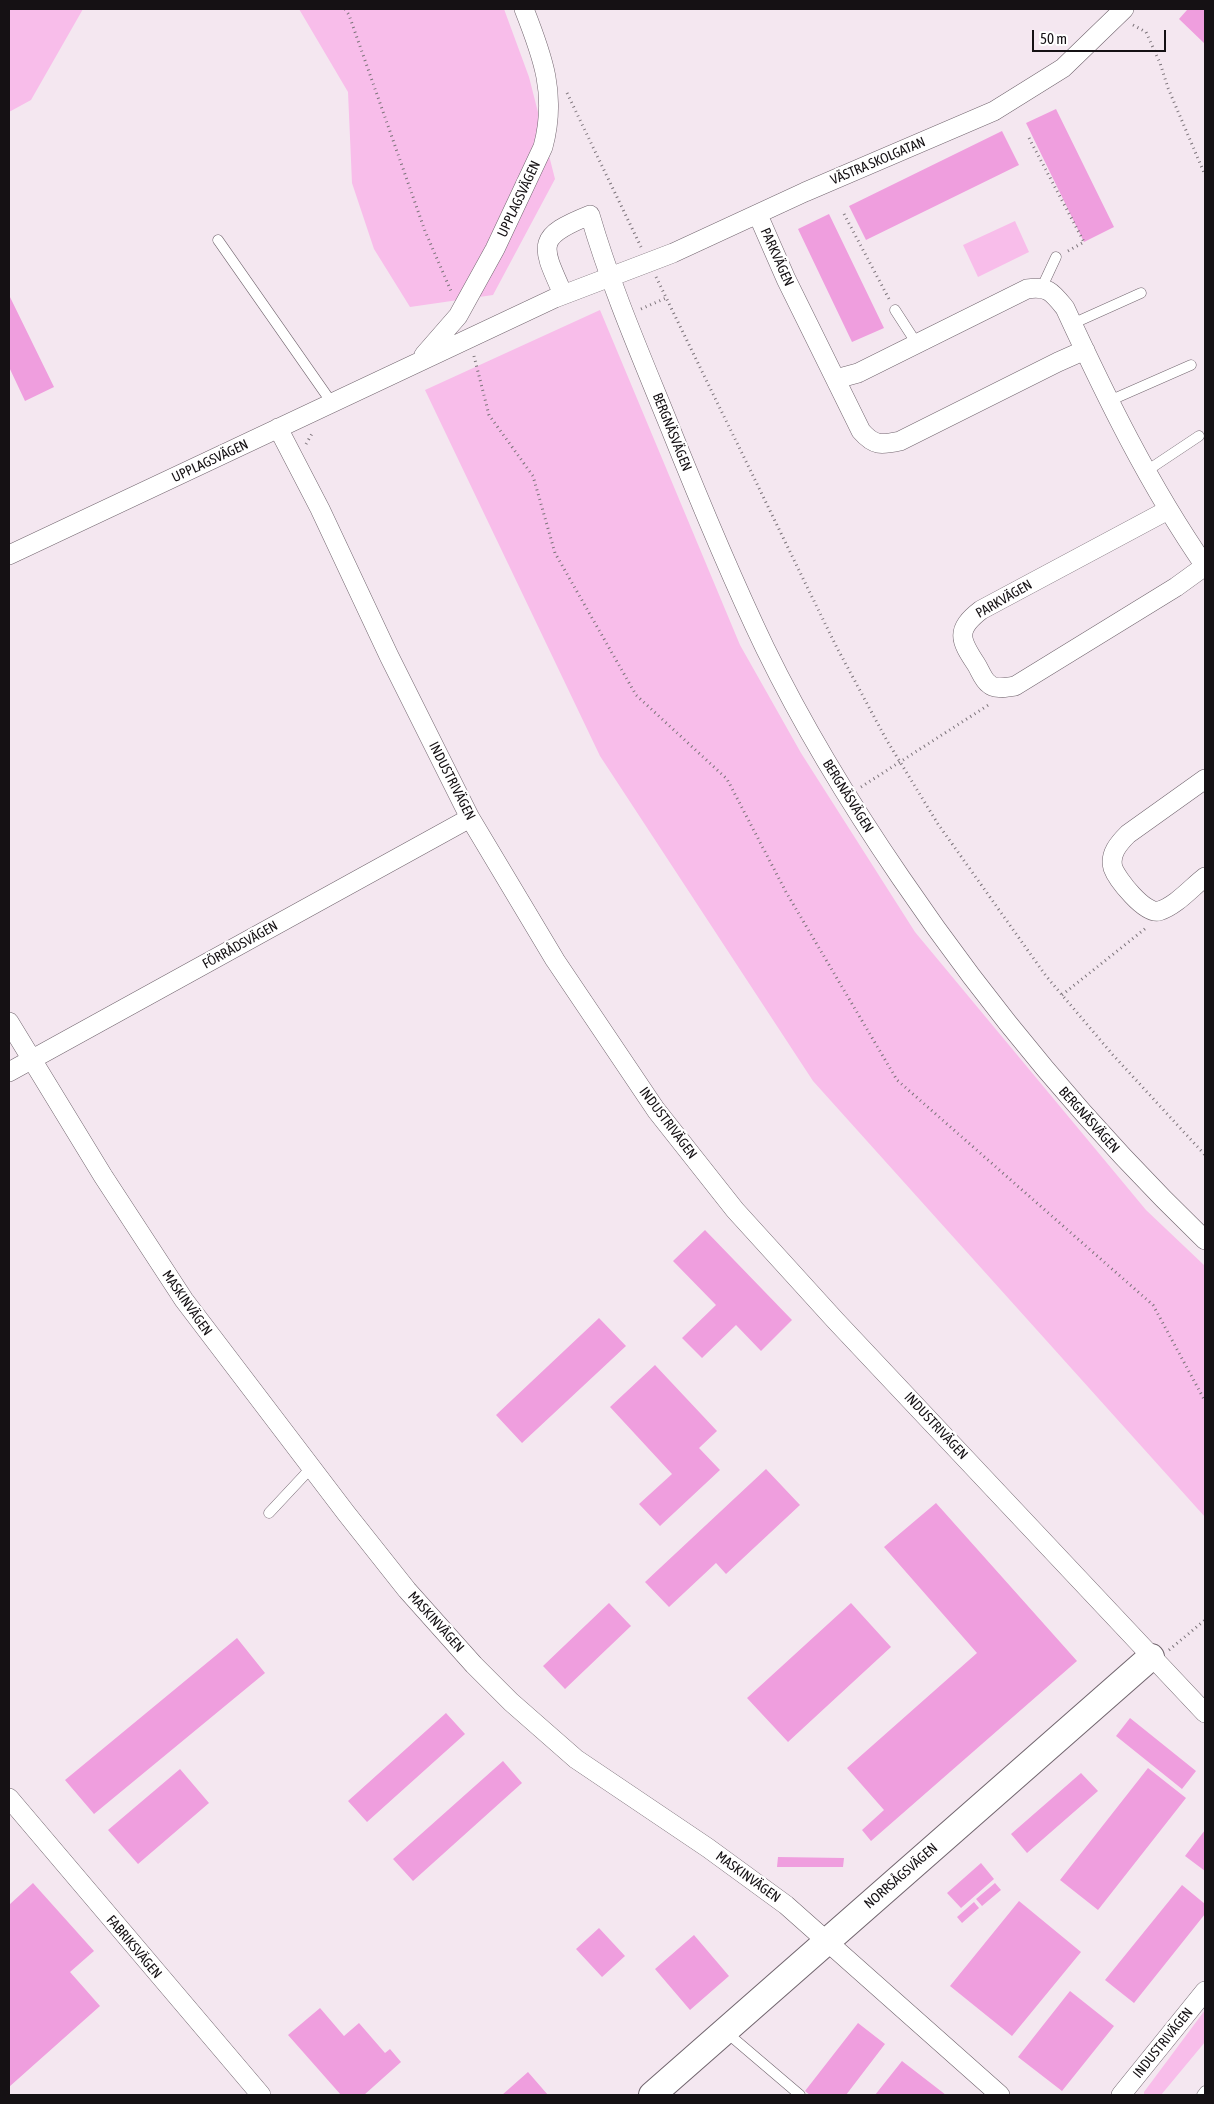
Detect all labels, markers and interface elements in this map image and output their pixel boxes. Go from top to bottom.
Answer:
scale bar [1034,20,1168,52]
text: 50 m [1040,30,1067,47]
street label: VÄSTRA SKOLGATAN [828,133,928,189]
street label: UPPLAGSVÄGEN [494,158,544,240]
street label: PARKVÄGEN [757,225,797,289]
street label: BERGNÄSVÄGEN [649,390,695,474]
street label: UPPLAGSVÄGEN [169,436,251,486]
street label: PARKVÄGEN [973,576,1035,622]
street label: INDUSTRIVÄGEN [425,739,479,823]
street label: BERGNÄSVÄGEN [819,756,877,836]
street label: FÖRRÅDSVÄGEN [199,917,281,973]
street label: INDUSTRIVÄGEN [636,1084,700,1162]
street label: BERGNÄSVÄGEN [1055,1084,1123,1156]
street label: MASKINVÄGEN [158,1267,216,1339]
street label: INDUSTRIVÄGEN [901,1389,971,1463]
street label: MASKINVÄGEN [404,1588,468,1656]
street label: NORRSÅGSVÄGEN [861,1840,941,1912]
street label: MASKINVÄGEN [712,1848,784,1906]
street label: FABRIKSVÄGEN [103,1912,165,1982]
street label: INDUSTRIVÄGEN [1130,2004,1196,2082]

